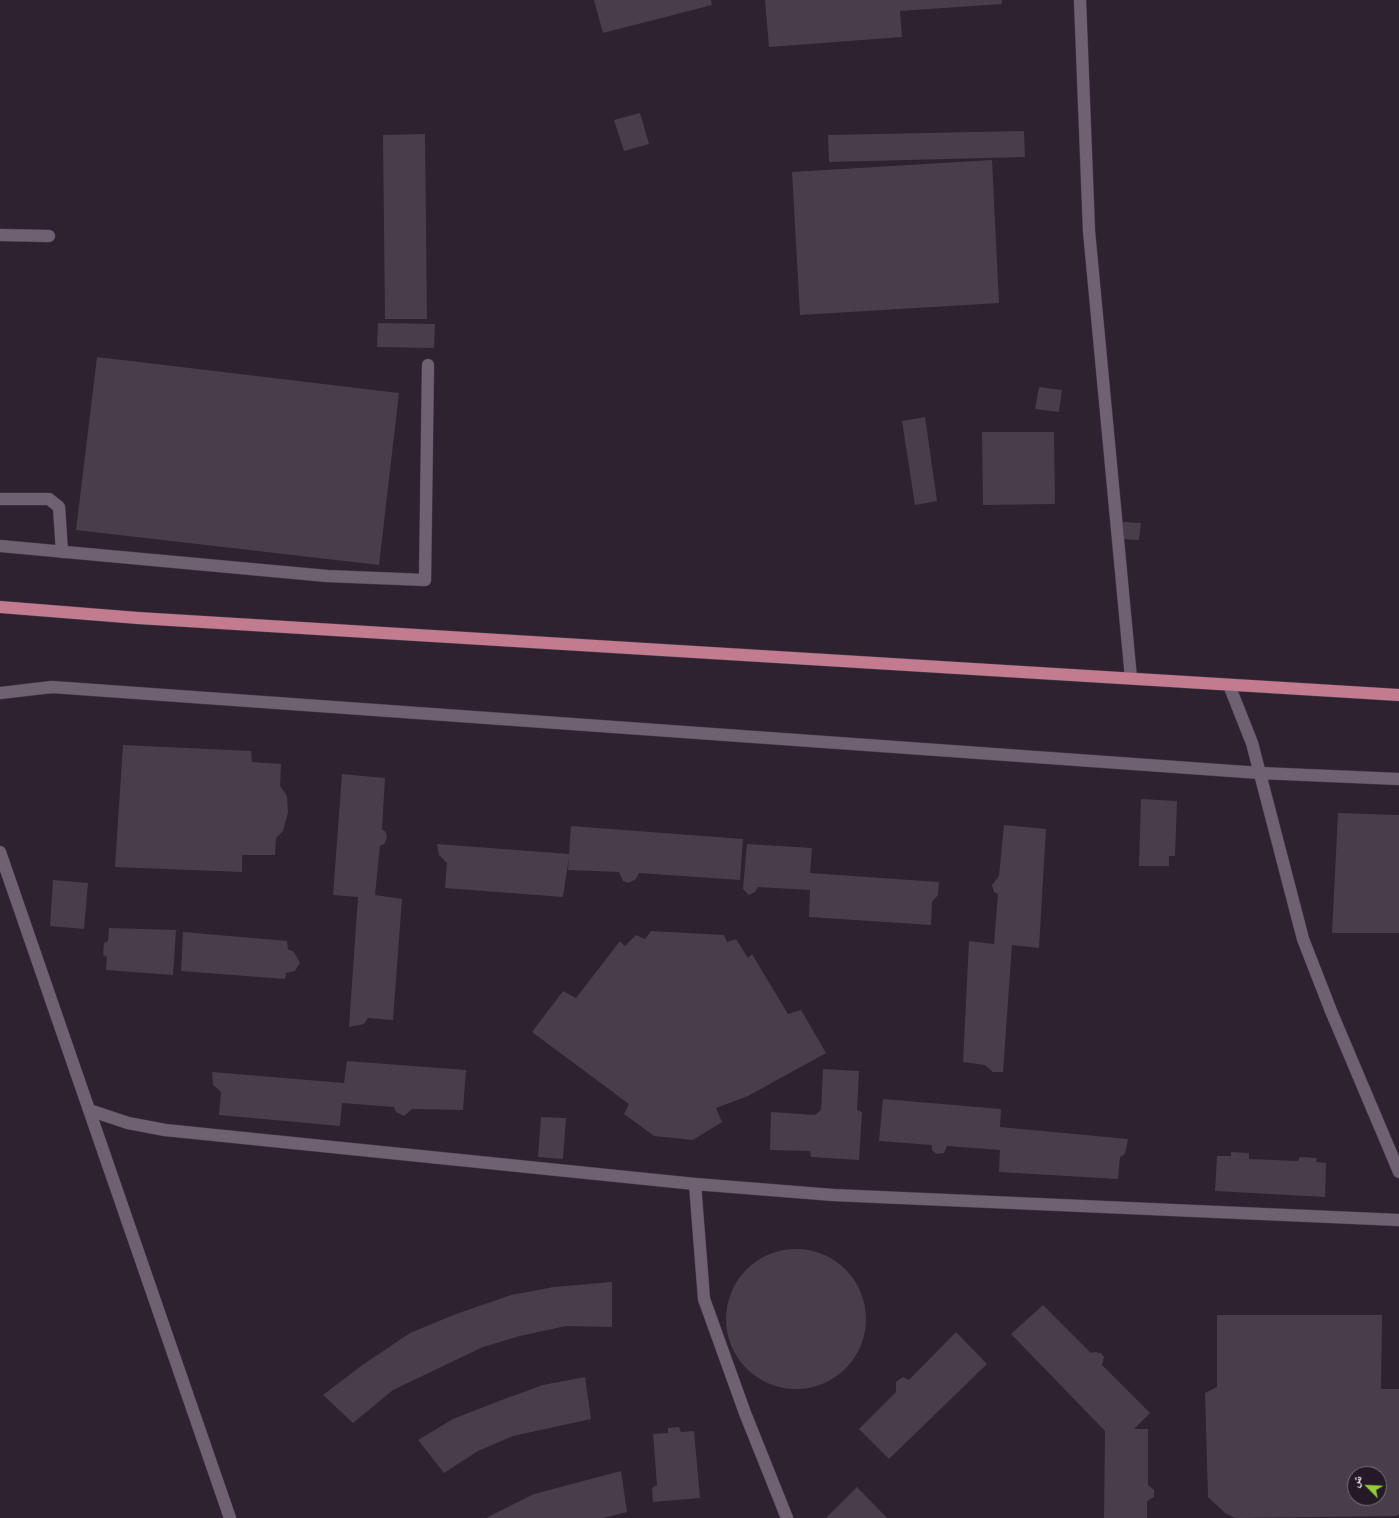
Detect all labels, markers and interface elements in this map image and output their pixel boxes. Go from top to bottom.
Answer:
north arrow [1347,1466,1387,1506]
text: ش [1348,1473,1365,1489]

